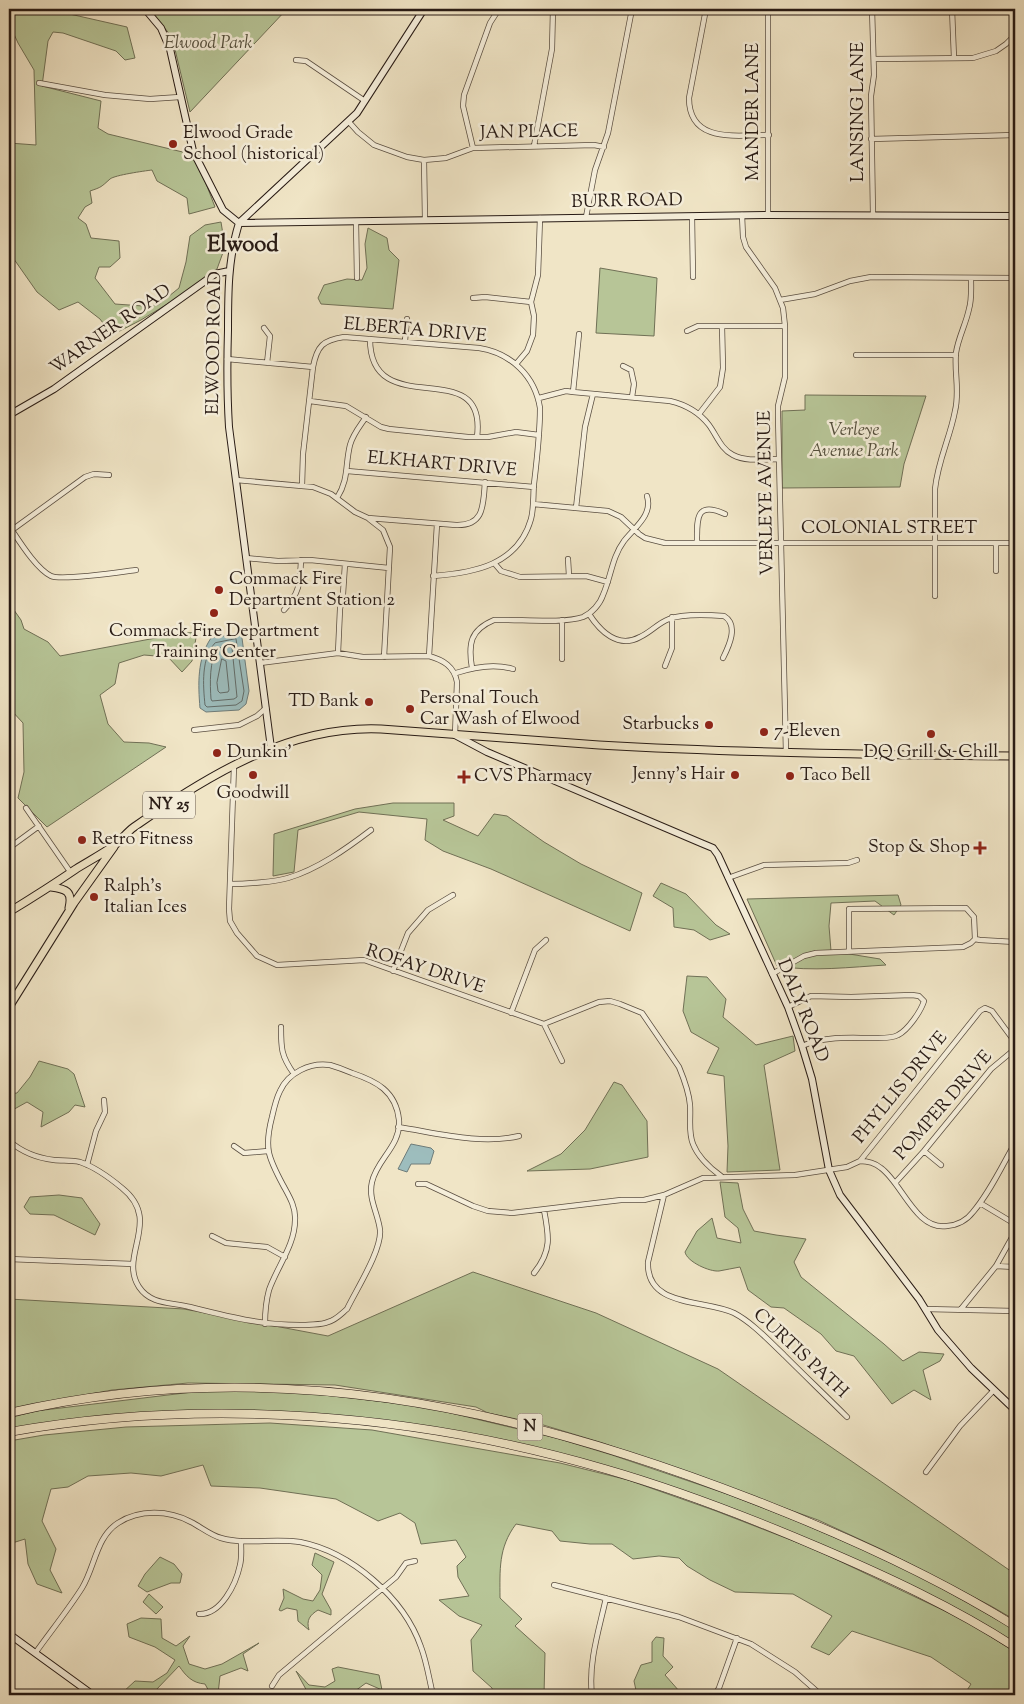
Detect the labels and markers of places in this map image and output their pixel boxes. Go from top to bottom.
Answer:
place label: Elwood Grade School (historical) [183,121,324,168]
marker: Elwood Grade School (historical) [167,138,179,150]
place label: Commack Fire Department Station 2 [229,567,395,614]
marker: Commack Fire Department Station 2 [213,584,225,596]
marker: Commack Fire Department Training Center [208,607,220,619]
place label: Commack Fire Department Training Center [109,619,319,666]
place label: Personal Touch Car Wash of Elwood [420,686,580,733]
place label: TD Bank [288,689,359,715]
marker: TD Bank [363,696,375,708]
marker: Personal Touch Car Wash of Elwood [404,703,416,715]
place label: Starbucks [622,712,699,738]
marker: Starbucks [703,719,715,731]
place label: 7-Eleven [774,719,841,745]
marker: 7-Eleven [758,726,770,738]
marker: DQ Grill & Chill [925,728,937,740]
place label: Dunkin' [227,740,292,766]
place label: DQ Grill & Chill [864,740,998,766]
marker: Dunkin' [211,747,223,759]
place label: Jenny's Hair [631,762,725,788]
place label: Taco Bell [800,763,871,789]
place label: CVS Pharmacy [474,764,592,790]
marker: Goodwill [247,769,259,781]
marker: Jenny's Hair [729,769,741,781]
marker: Taco Bell [784,770,796,782]
marker: CVS Pharmacy [458,771,470,783]
place label: Goodwill [216,781,290,807]
place label: Retro Fitness [92,827,193,853]
marker: Retro Fitness [76,834,88,846]
place label: Stop & Shop [868,835,970,861]
marker: Stop & Shop [974,842,986,854]
place label: Ralph's Italian Ices [104,874,187,921]
marker: Ralph's Italian Ices [88,891,100,903]

